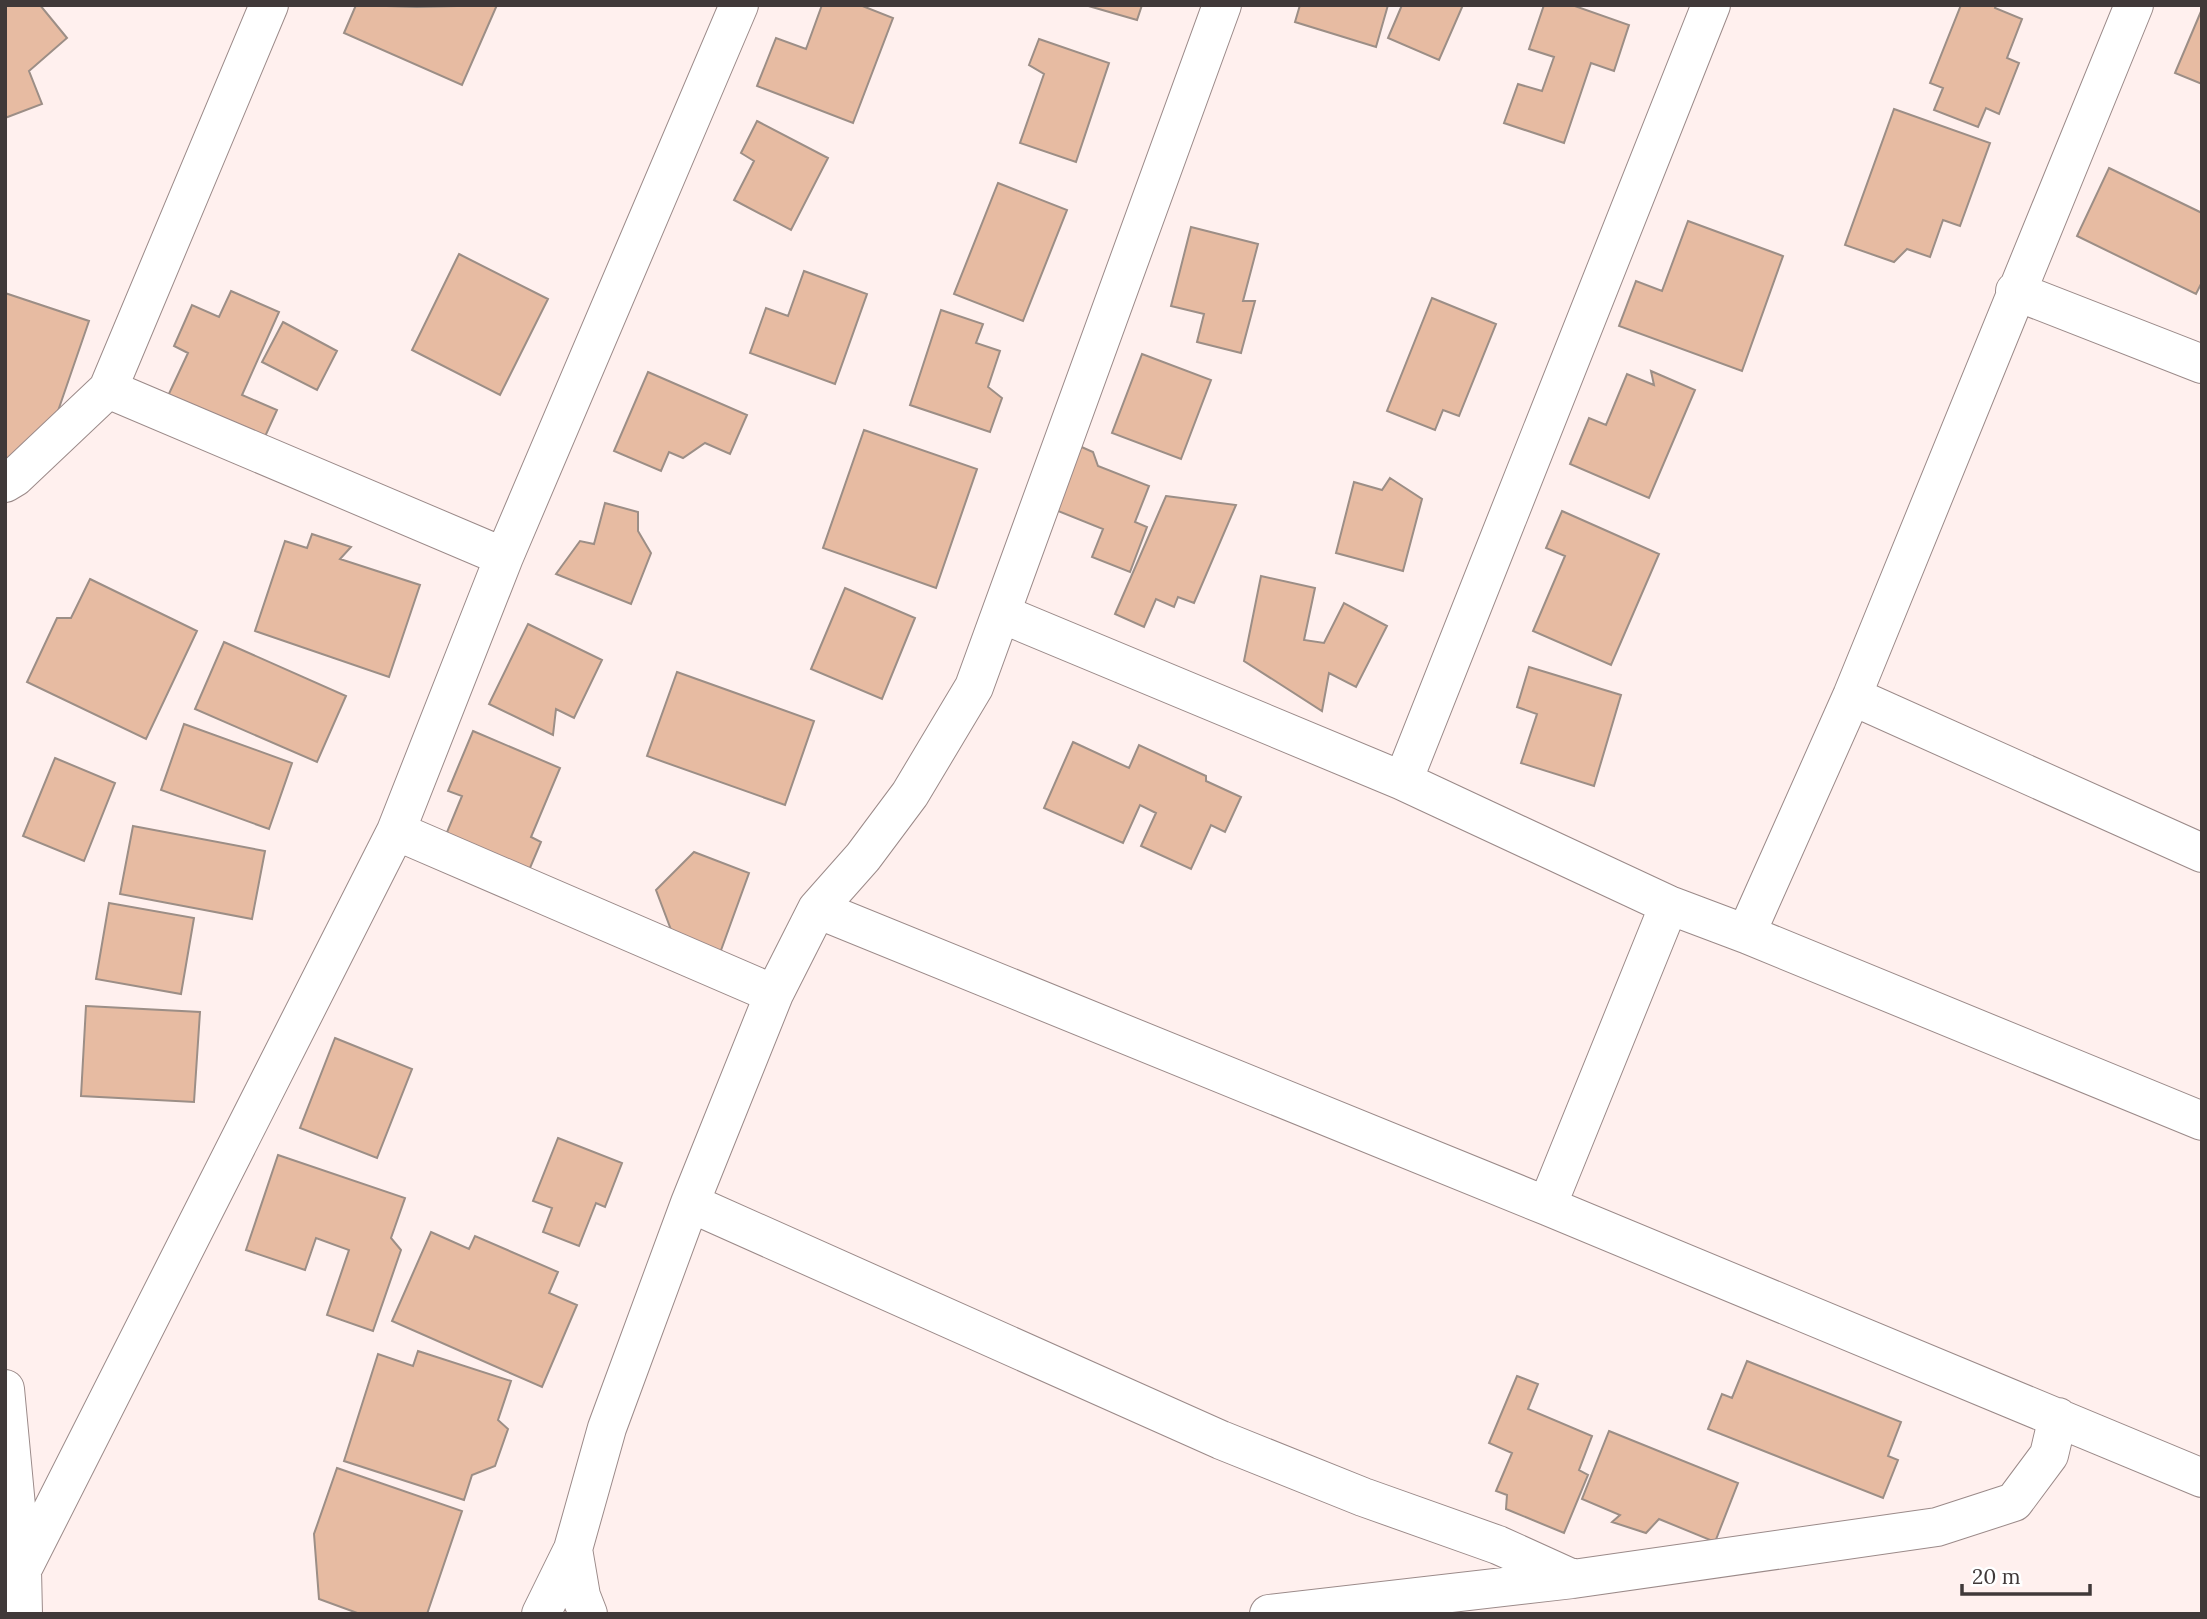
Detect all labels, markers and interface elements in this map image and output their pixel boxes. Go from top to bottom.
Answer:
scale bar [1962,1552,2090,1596]
text: 20 m [1972,1563,2021,1590]

